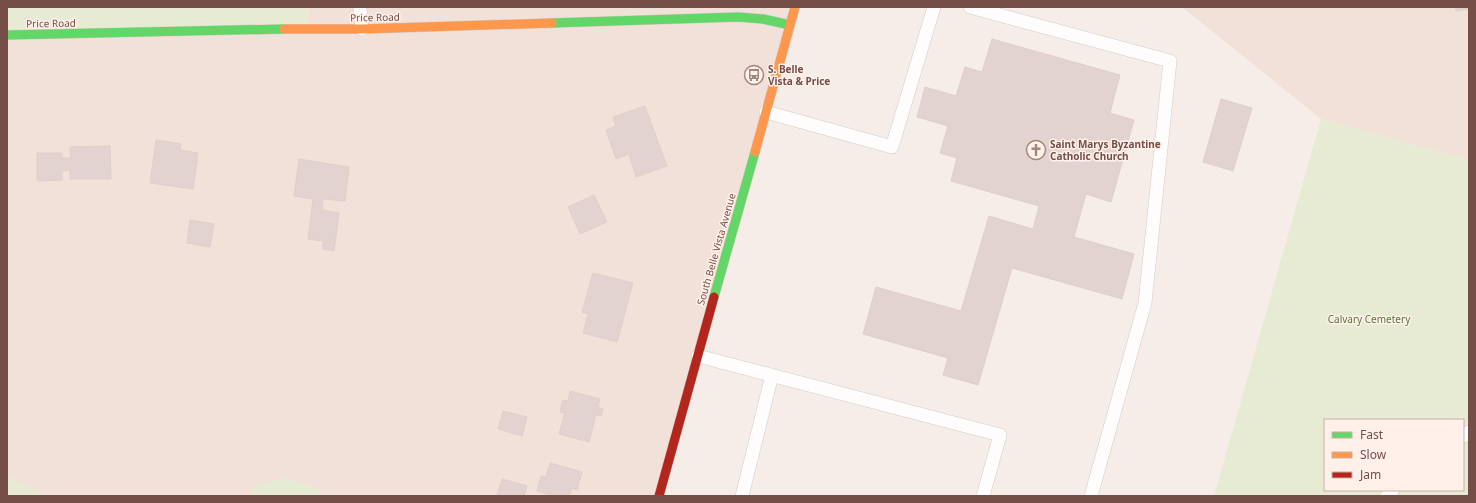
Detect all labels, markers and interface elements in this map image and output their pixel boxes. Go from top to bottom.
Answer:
street label: Price Road [350,10,400,24]
street label: Price Road [26,16,76,30]
place label: S. Belle Vista & Price [768,62,830,88]
bus stop icon: S. Belle Vista & Price [743,64,765,86]
place label: Saint Marys Byzantine Catholic Church [1050,137,1161,163]
church icon: Saint Marys Byzantine Catholic Church [1025,139,1047,161]
street label: South Belle Vista Avenue [693,191,739,307]
park label: Calvary Cemetery [1328,312,1411,326]
legend [1324,419,1464,491]
text: Fast [1360,426,1384,443]
text: Slow [1360,446,1387,463]
text: Jam [1359,466,1381,483]

